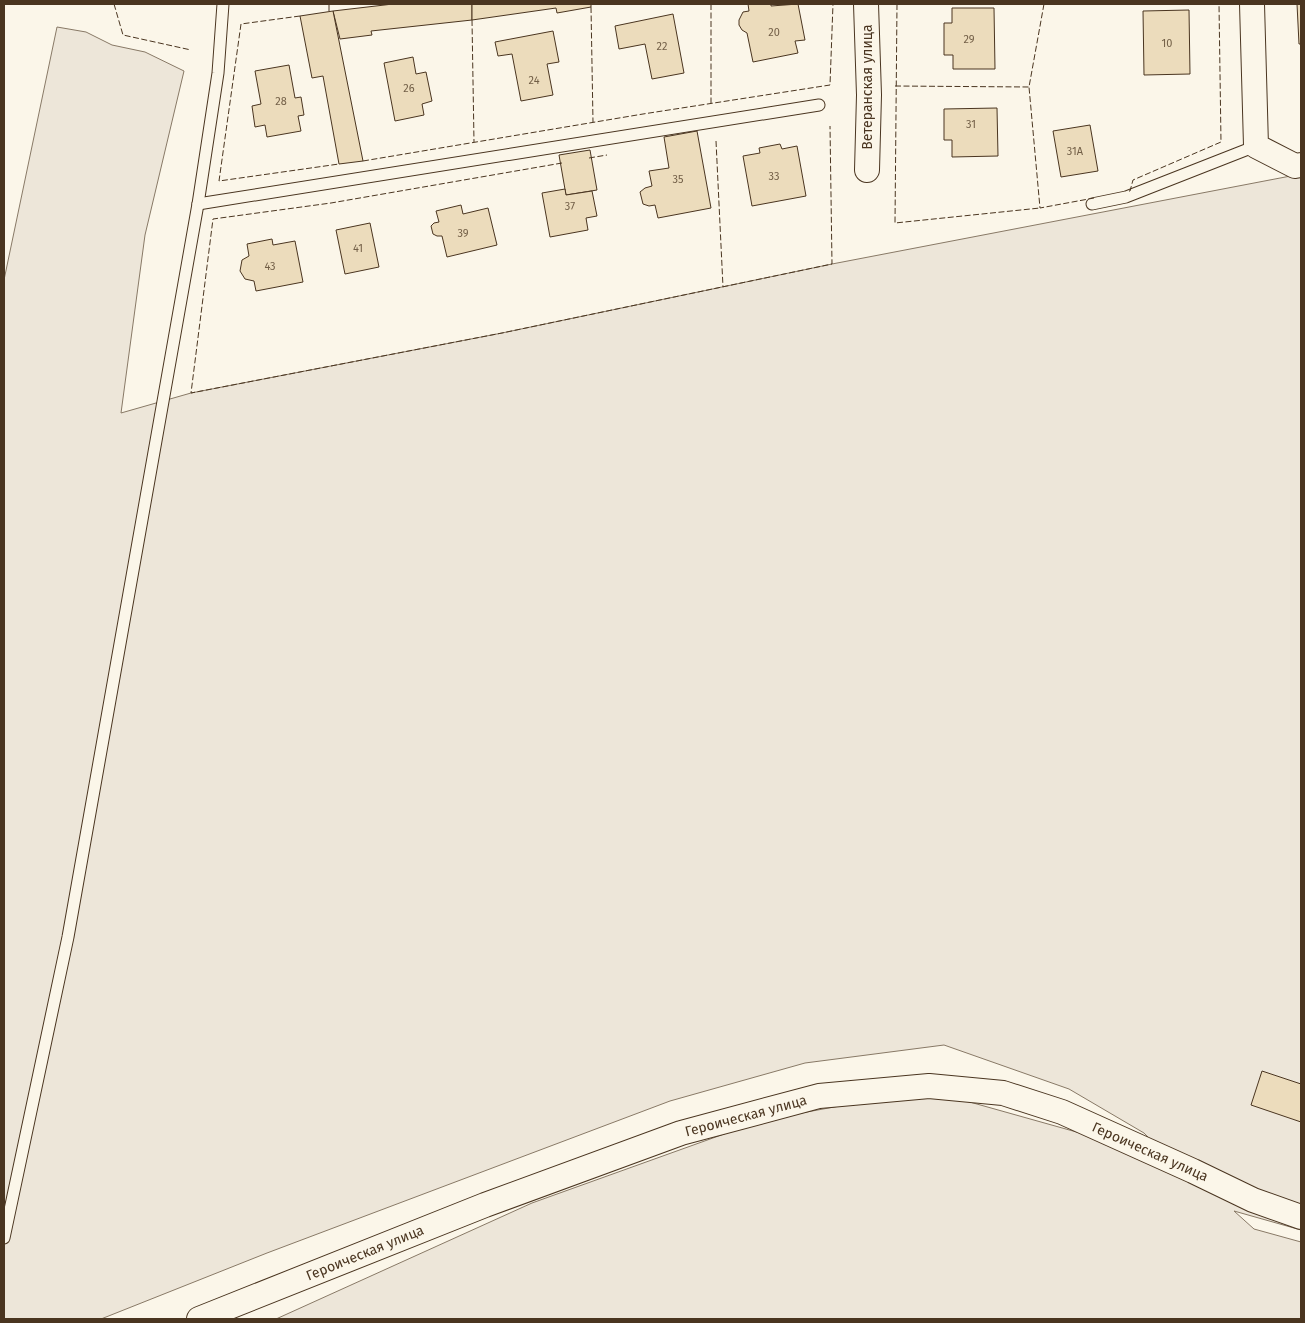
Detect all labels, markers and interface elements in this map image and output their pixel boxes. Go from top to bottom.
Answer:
street label: Ветеранская улица [859,24,876,150]
house number: 20 [768,26,780,39]
house number: 29 [963,33,975,46]
house number: 10 [1162,37,1172,50]
house number: 22 [657,40,667,53]
house number: 24 [529,74,540,87]
house number: 26 [403,82,415,95]
house number: 28 [275,95,287,108]
house number: 31 [966,118,976,131]
house number: 31А [1067,145,1084,158]
house number: 33 [769,170,779,183]
house number: 35 [673,173,684,186]
house number: 37 [565,200,575,213]
house number: 39 [457,227,469,240]
house number: 41 [353,242,363,255]
house number: 43 [264,260,276,273]
street label: Героическая улица [683,1092,809,1140]
street label: Героическая улица [1089,1119,1211,1185]
street label: Героическая улица [304,1222,426,1284]

